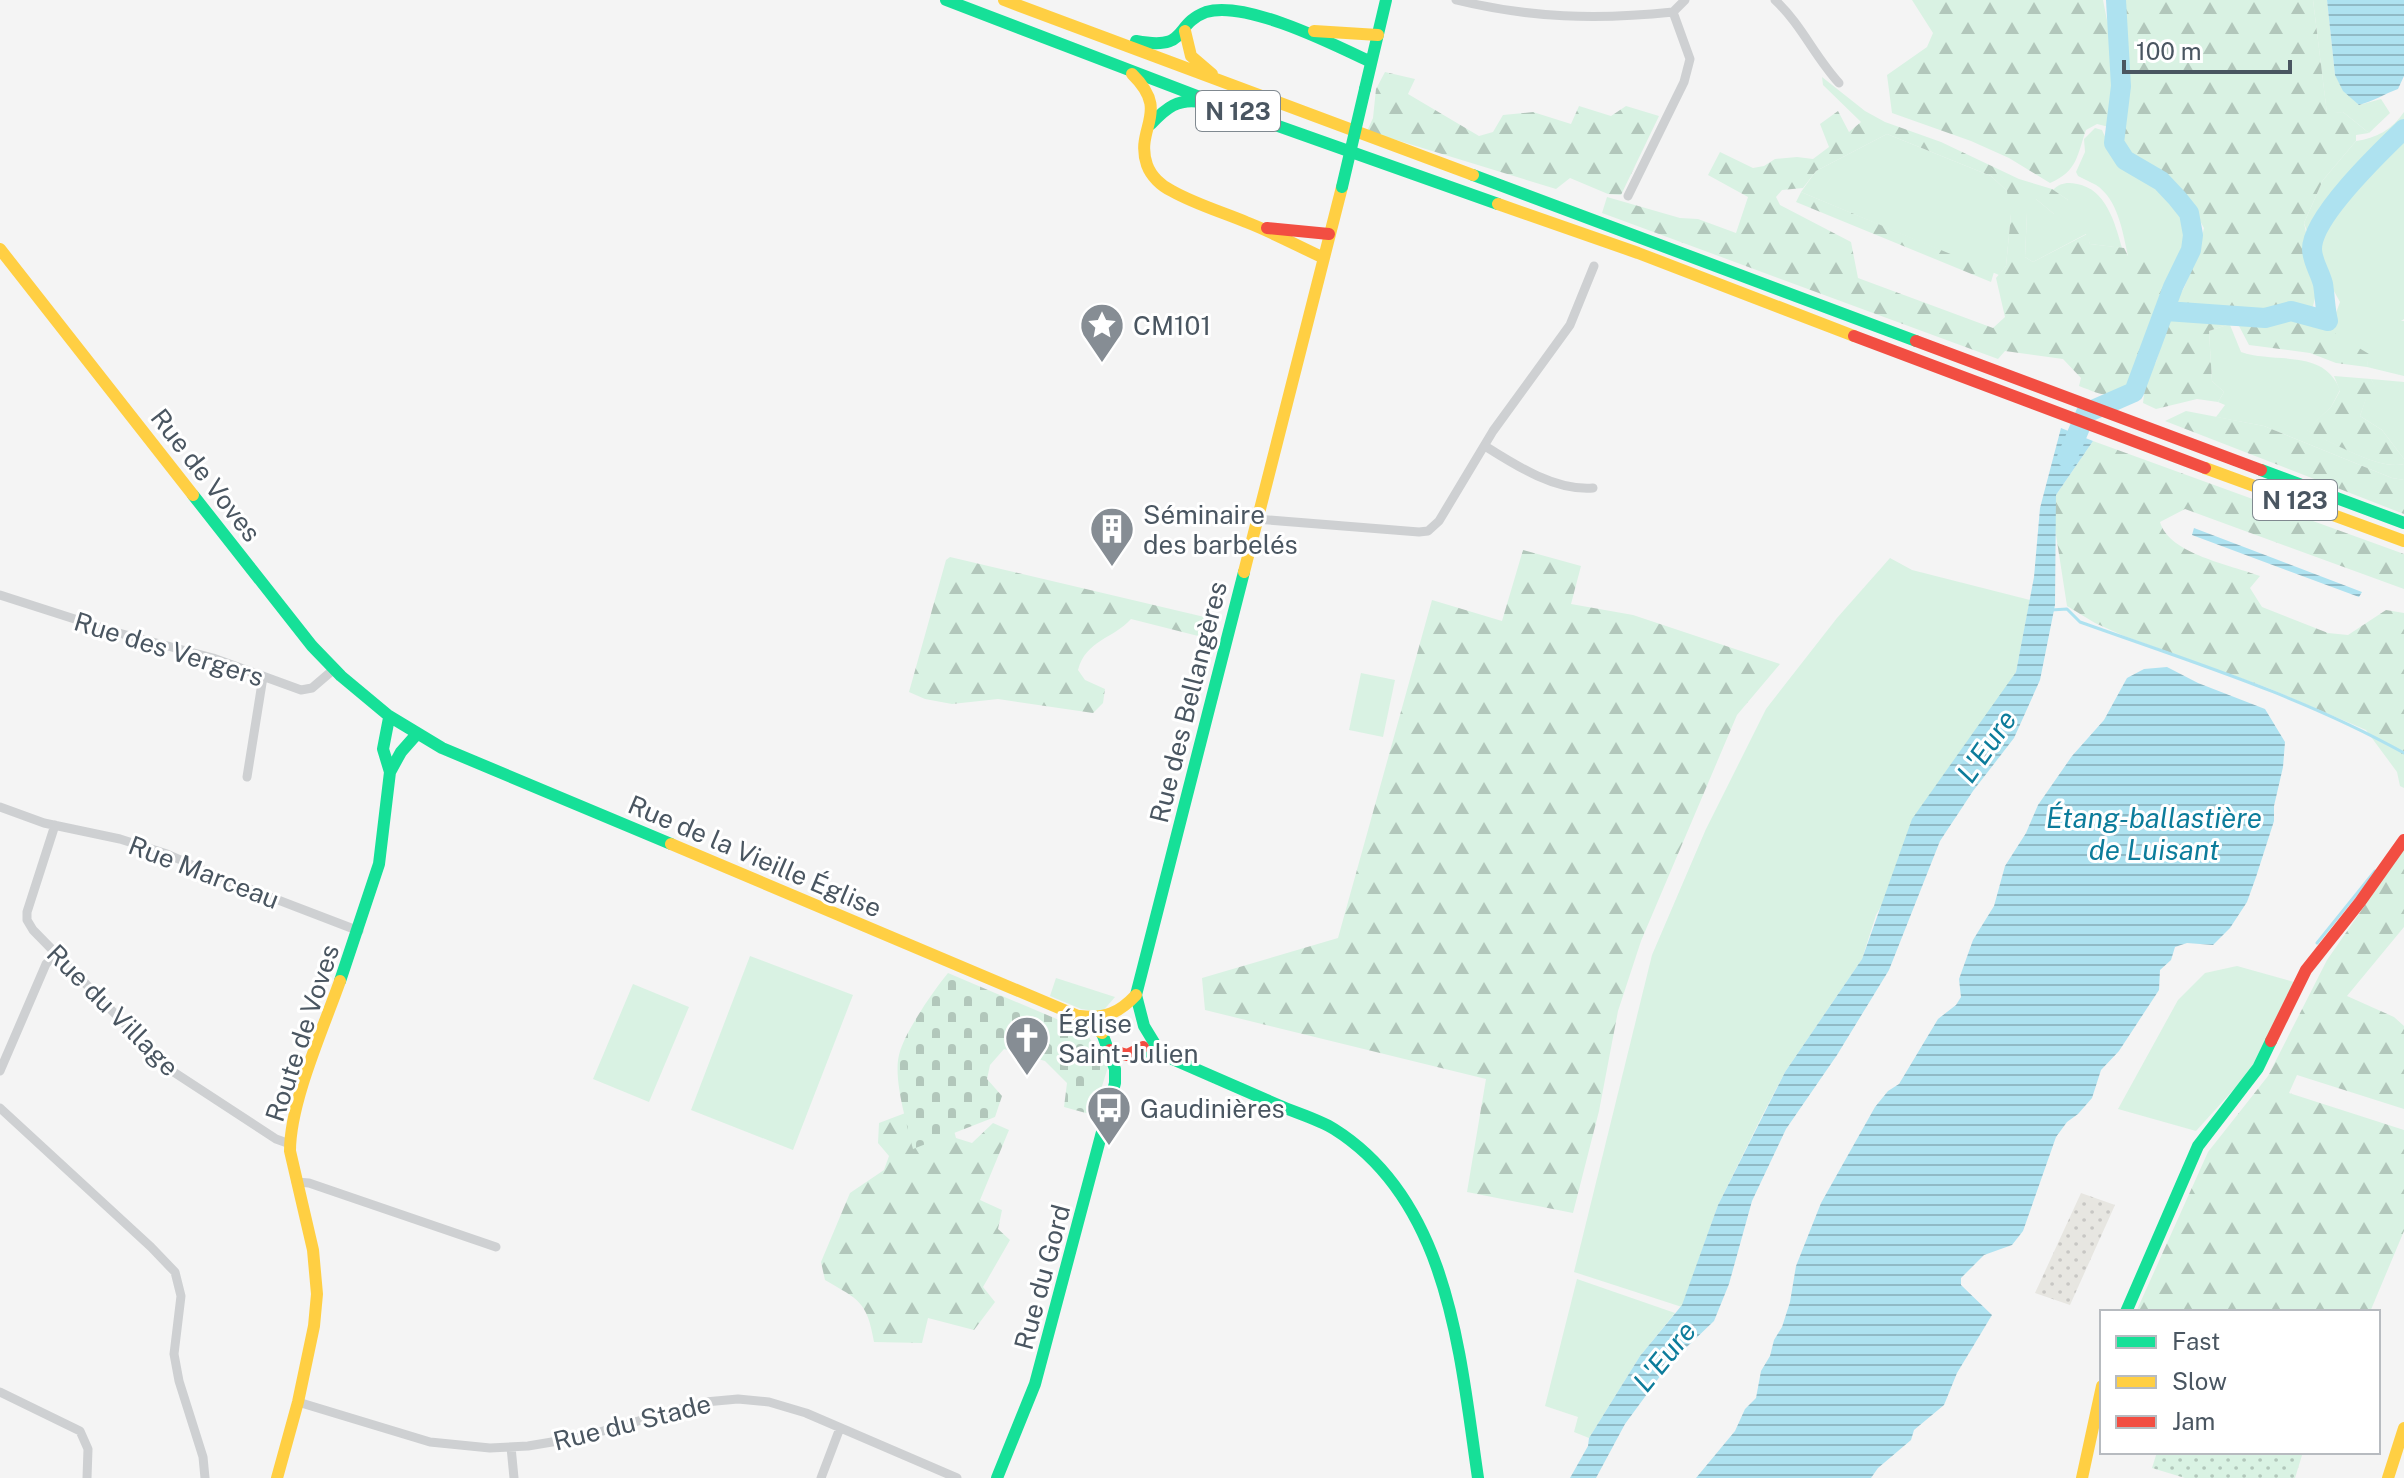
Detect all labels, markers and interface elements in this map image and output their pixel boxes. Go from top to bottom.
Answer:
scale bar [2124,24,2290,74]
text: 100 m [2136,37,2202,65]
road number: N 123 [1196,91,1280,131]
place icon: CM101 [1078,301,1126,364]
place label: CM101 [1133,310,1211,341]
street label: Rue de Voves [144,402,268,548]
road number: N 123 [2253,480,2337,520]
place label: Séminaire des barbelés [1143,499,1298,560]
building icon: Séminaire des barbelés [1088,505,1136,568]
street label: Rue des Bellangères [1143,578,1233,826]
street label: Rue des Vergers [71,605,267,693]
water label: L'Eure [1949,704,2023,788]
street label: Rue de la Vieille Église [624,789,886,923]
water label: Étang-ballastière de Luisant [2046,801,2262,866]
street label: Rue Marceau [124,829,284,915]
street label: Rue du Village [41,938,185,1082]
street label: Route de Voves [259,941,345,1125]
place label: Église Saint-Julien [1058,1008,1199,1069]
church icon: Église Saint-Julien [1003,1014,1051,1077]
bus stop icon: Gaudinières [1085,1084,1133,1147]
place label: Gaudinières [1140,1093,1285,1124]
street label: Rue du Gord [1008,1201,1076,1353]
legend [2100,1310,2380,1454]
water label: L'Eure [1626,1314,1702,1398]
text: Fast [2172,1327,2220,1355]
text: Slow [2172,1367,2227,1395]
street label: Rue du Stade [550,1387,714,1457]
text: Jam [2172,1407,2215,1435]

